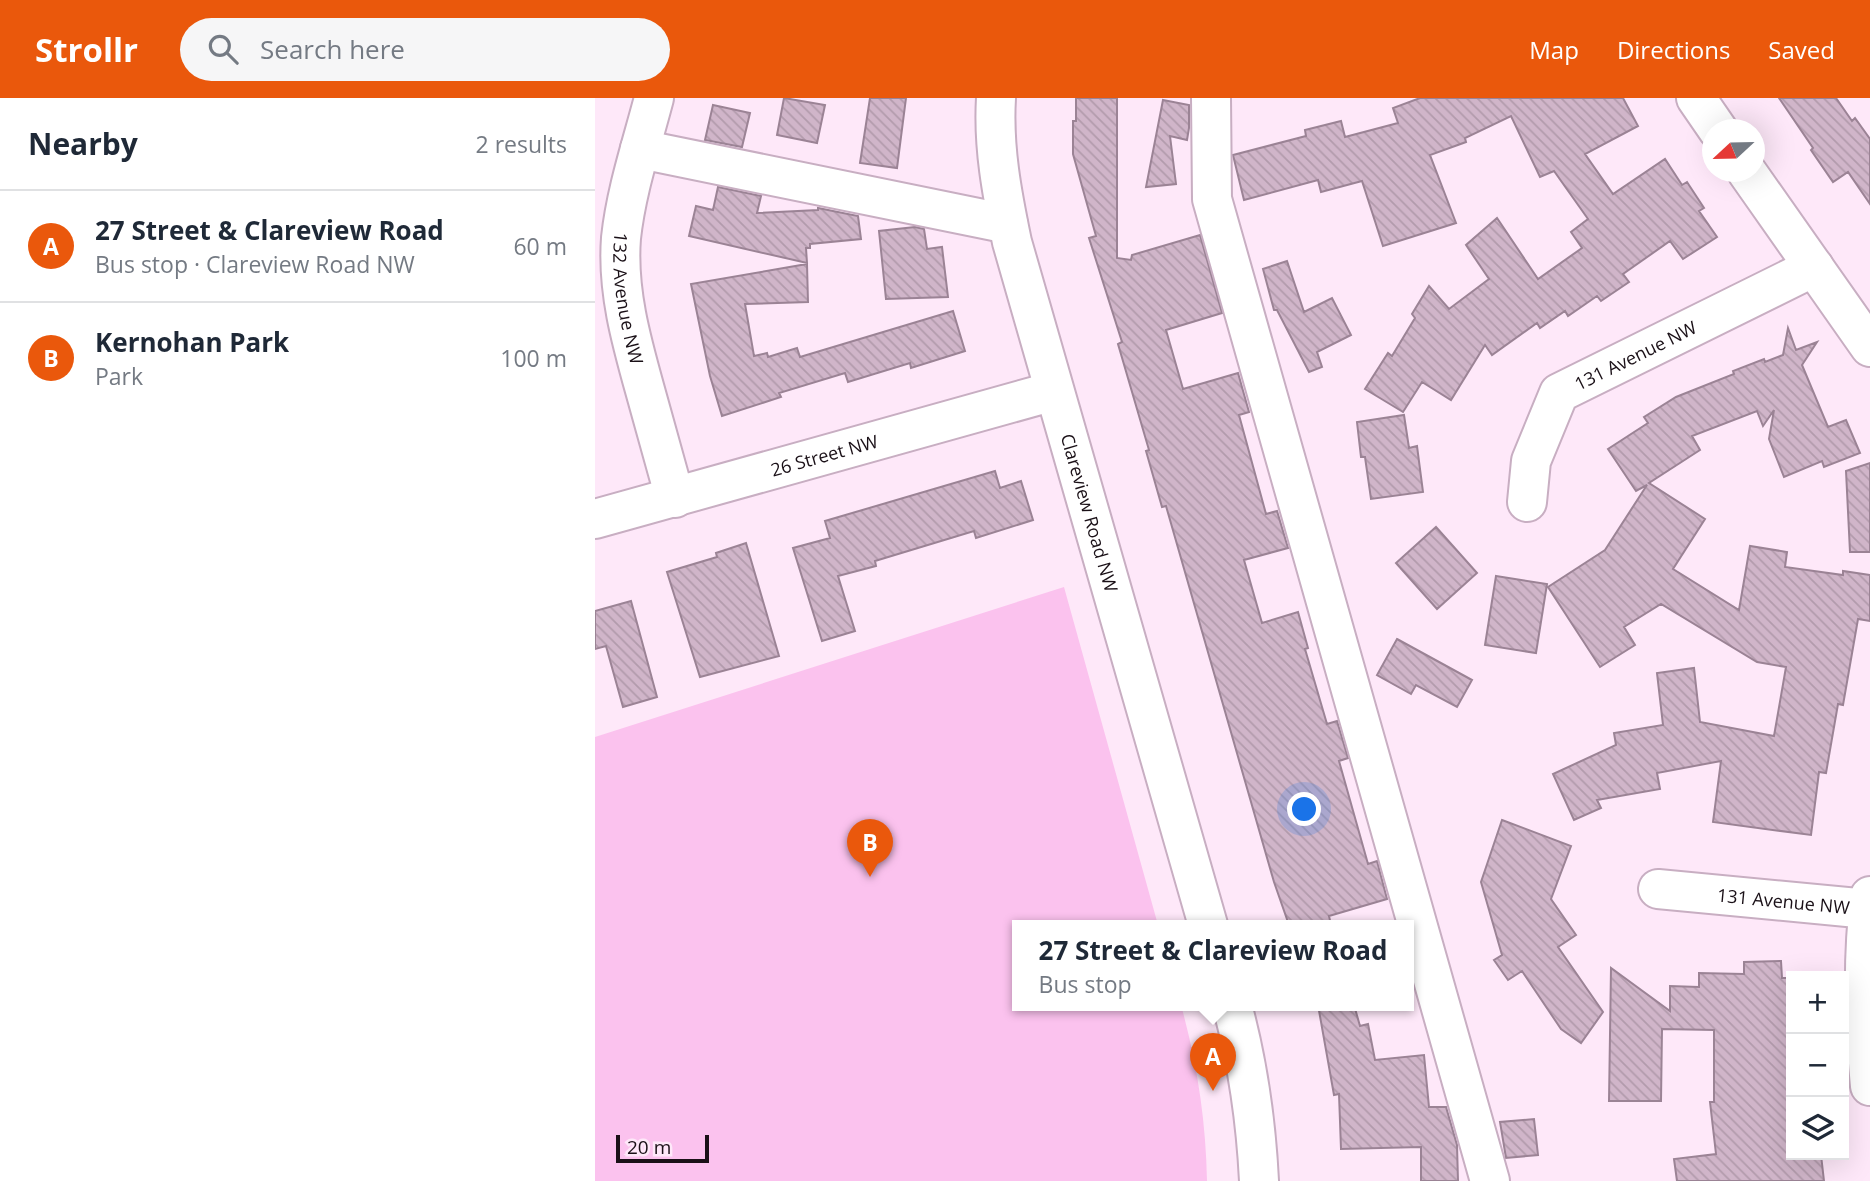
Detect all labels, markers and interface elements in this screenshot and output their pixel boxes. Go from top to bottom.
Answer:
search box [180,18,670,81]
text: Strollr [35,27,138,72]
icon: search [204,30,242,68]
text: Search here [260,31,405,67]
text: Map [1529,33,1579,66]
text: Directions [1617,33,1730,66]
text: Saved [1768,33,1835,66]
north arrow [1702,119,1765,182]
text: Nearby [28,123,138,164]
text: 2 results [476,128,567,160]
text: 27 Street & Clareview Road [95,212,444,248]
text: A [43,230,59,262]
text: 60 m [513,230,567,262]
street label: 132 Avenue NW [608,231,649,367]
text: Bus stop · Clareview Road NW [95,248,415,280]
street label: 131 Avenue NW [1570,315,1701,395]
text: Kernohan Park [95,324,289,360]
text: B [43,342,59,374]
text: 100 m [500,342,567,374]
text: Park [95,360,143,392]
street label: 26 Street NW [768,429,881,481]
street label: Clareview Road NW [1056,431,1124,595]
your location [1287,792,1321,826]
pin: B [847,819,893,877]
street label: 131 Avenue NW [1716,883,1851,919]
popup [1012,920,1414,1011]
text: 27 Street & Clareview Road [1039,932,1387,968]
text: Bus stop [1039,968,1132,1000]
map controls [1786,971,1849,1160]
button: + [1786,971,1849,1034]
pin: A [1190,1033,1236,1091]
button: − [1786,1034,1849,1097]
button: layers [1786,1097,1849,1160]
scale bar [616,1132,709,1164]
text: 20 m [627,1134,671,1160]

